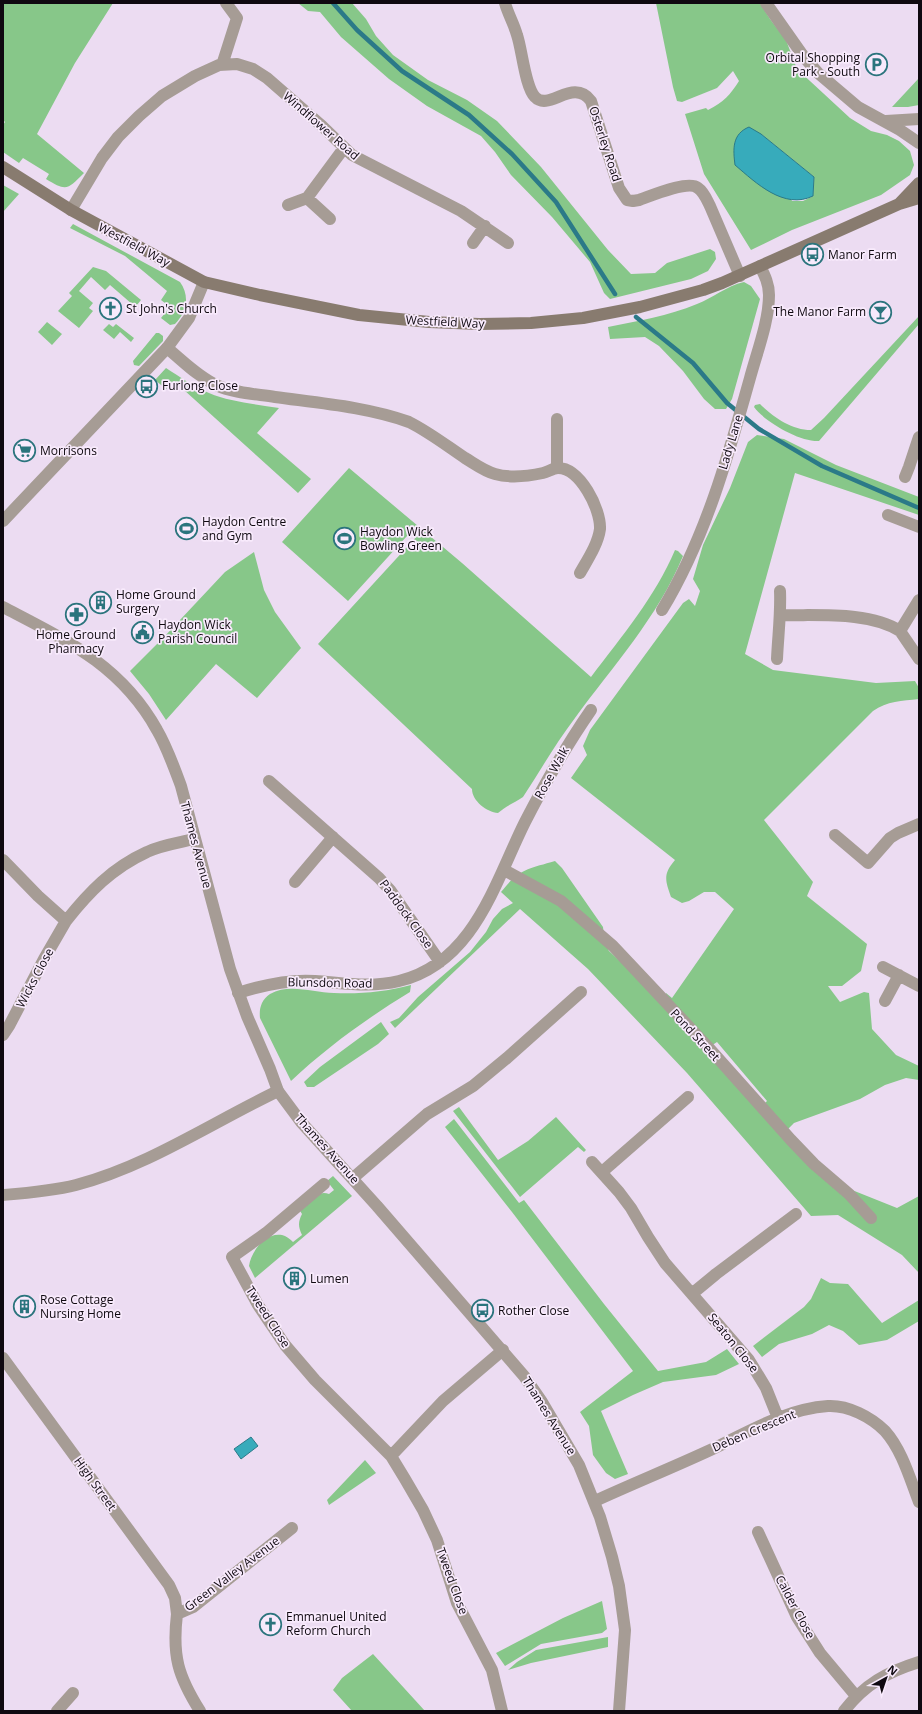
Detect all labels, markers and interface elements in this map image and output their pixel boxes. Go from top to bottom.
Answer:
place label: Orbital Shopping Park - South [766,49,860,80]
parking icon: Orbital Shopping Park - South [863,52,889,78]
street label: Windflower Road [280,88,363,163]
street label: Osterley Road [585,104,626,184]
street label: Westfield Way [95,219,174,271]
bus stop icon: Manor Farm [800,242,826,268]
place label: Manor Farm [828,246,897,263]
church icon: St John's Church [97,296,123,322]
bar icon: The Manor Farm [868,299,894,325]
place label: St John's Church [126,300,217,317]
place label: The Manor Farm [773,303,866,320]
street label: Westfield Way [405,311,486,332]
bus stop icon: Furlong Close [134,373,160,399]
place label: Furlong Close [162,377,238,394]
street label: Lady Lane [714,412,747,471]
supermarket icon: Morrisons [11,438,37,464]
place label: Morrisons [40,442,97,459]
place label: Haydon Centre and Gym [202,513,286,544]
sports icon: Haydon Centre and Gym [173,516,199,542]
place label: Haydon Wick Bowling Green [360,523,442,554]
sports icon: Haydon Wick Bowling Green [331,526,357,552]
place label: Home Ground Surgery [116,586,196,617]
building icon: Home Ground Surgery [87,589,113,615]
pharmacy icon: Home Ground Pharmacy [63,601,89,627]
place label: Haydon Wick Parish Council [158,616,237,647]
public building icon: Haydon Wick Parish Council [130,619,156,645]
place label: Home Ground Pharmacy [36,626,116,657]
street label: Rose Walk [530,743,573,802]
street label: Thames Avenue [177,800,216,890]
street label: Paddock Close [376,876,437,952]
street label: Wicks Close [12,945,58,1011]
street label: Blunsdon Road [287,973,373,992]
street label: Pond Street [667,1005,724,1065]
street label: Thames Avenue [291,1110,364,1188]
building icon: Lumen [281,1266,307,1292]
place label: Lumen [310,1270,349,1287]
street label: Tweed Close [242,1283,295,1351]
place label: Rose Cottage Nursing Home [40,1291,121,1322]
building icon: Rose Cottage Nursing Home [11,1294,37,1320]
bus stop icon: Rother Close [470,1298,496,1324]
place label: Rother Close [498,1302,570,1319]
street label: Seaton Close [704,1309,763,1376]
street label: Thames Avenue [519,1373,580,1458]
street label: Deben Crescent [709,1405,798,1456]
street label: High Street [70,1453,121,1514]
street label: Green Valley Avenue [181,1532,283,1615]
street label: Tweed Close [432,1545,473,1617]
street label: Calder Close [772,1572,819,1642]
place label: Emmanuel United Reform Church [286,1608,387,1639]
church icon: Emmanuel United Reform Church [258,1611,284,1637]
north arrow [866,1658,906,1698]
text: N [884,1661,901,1679]

